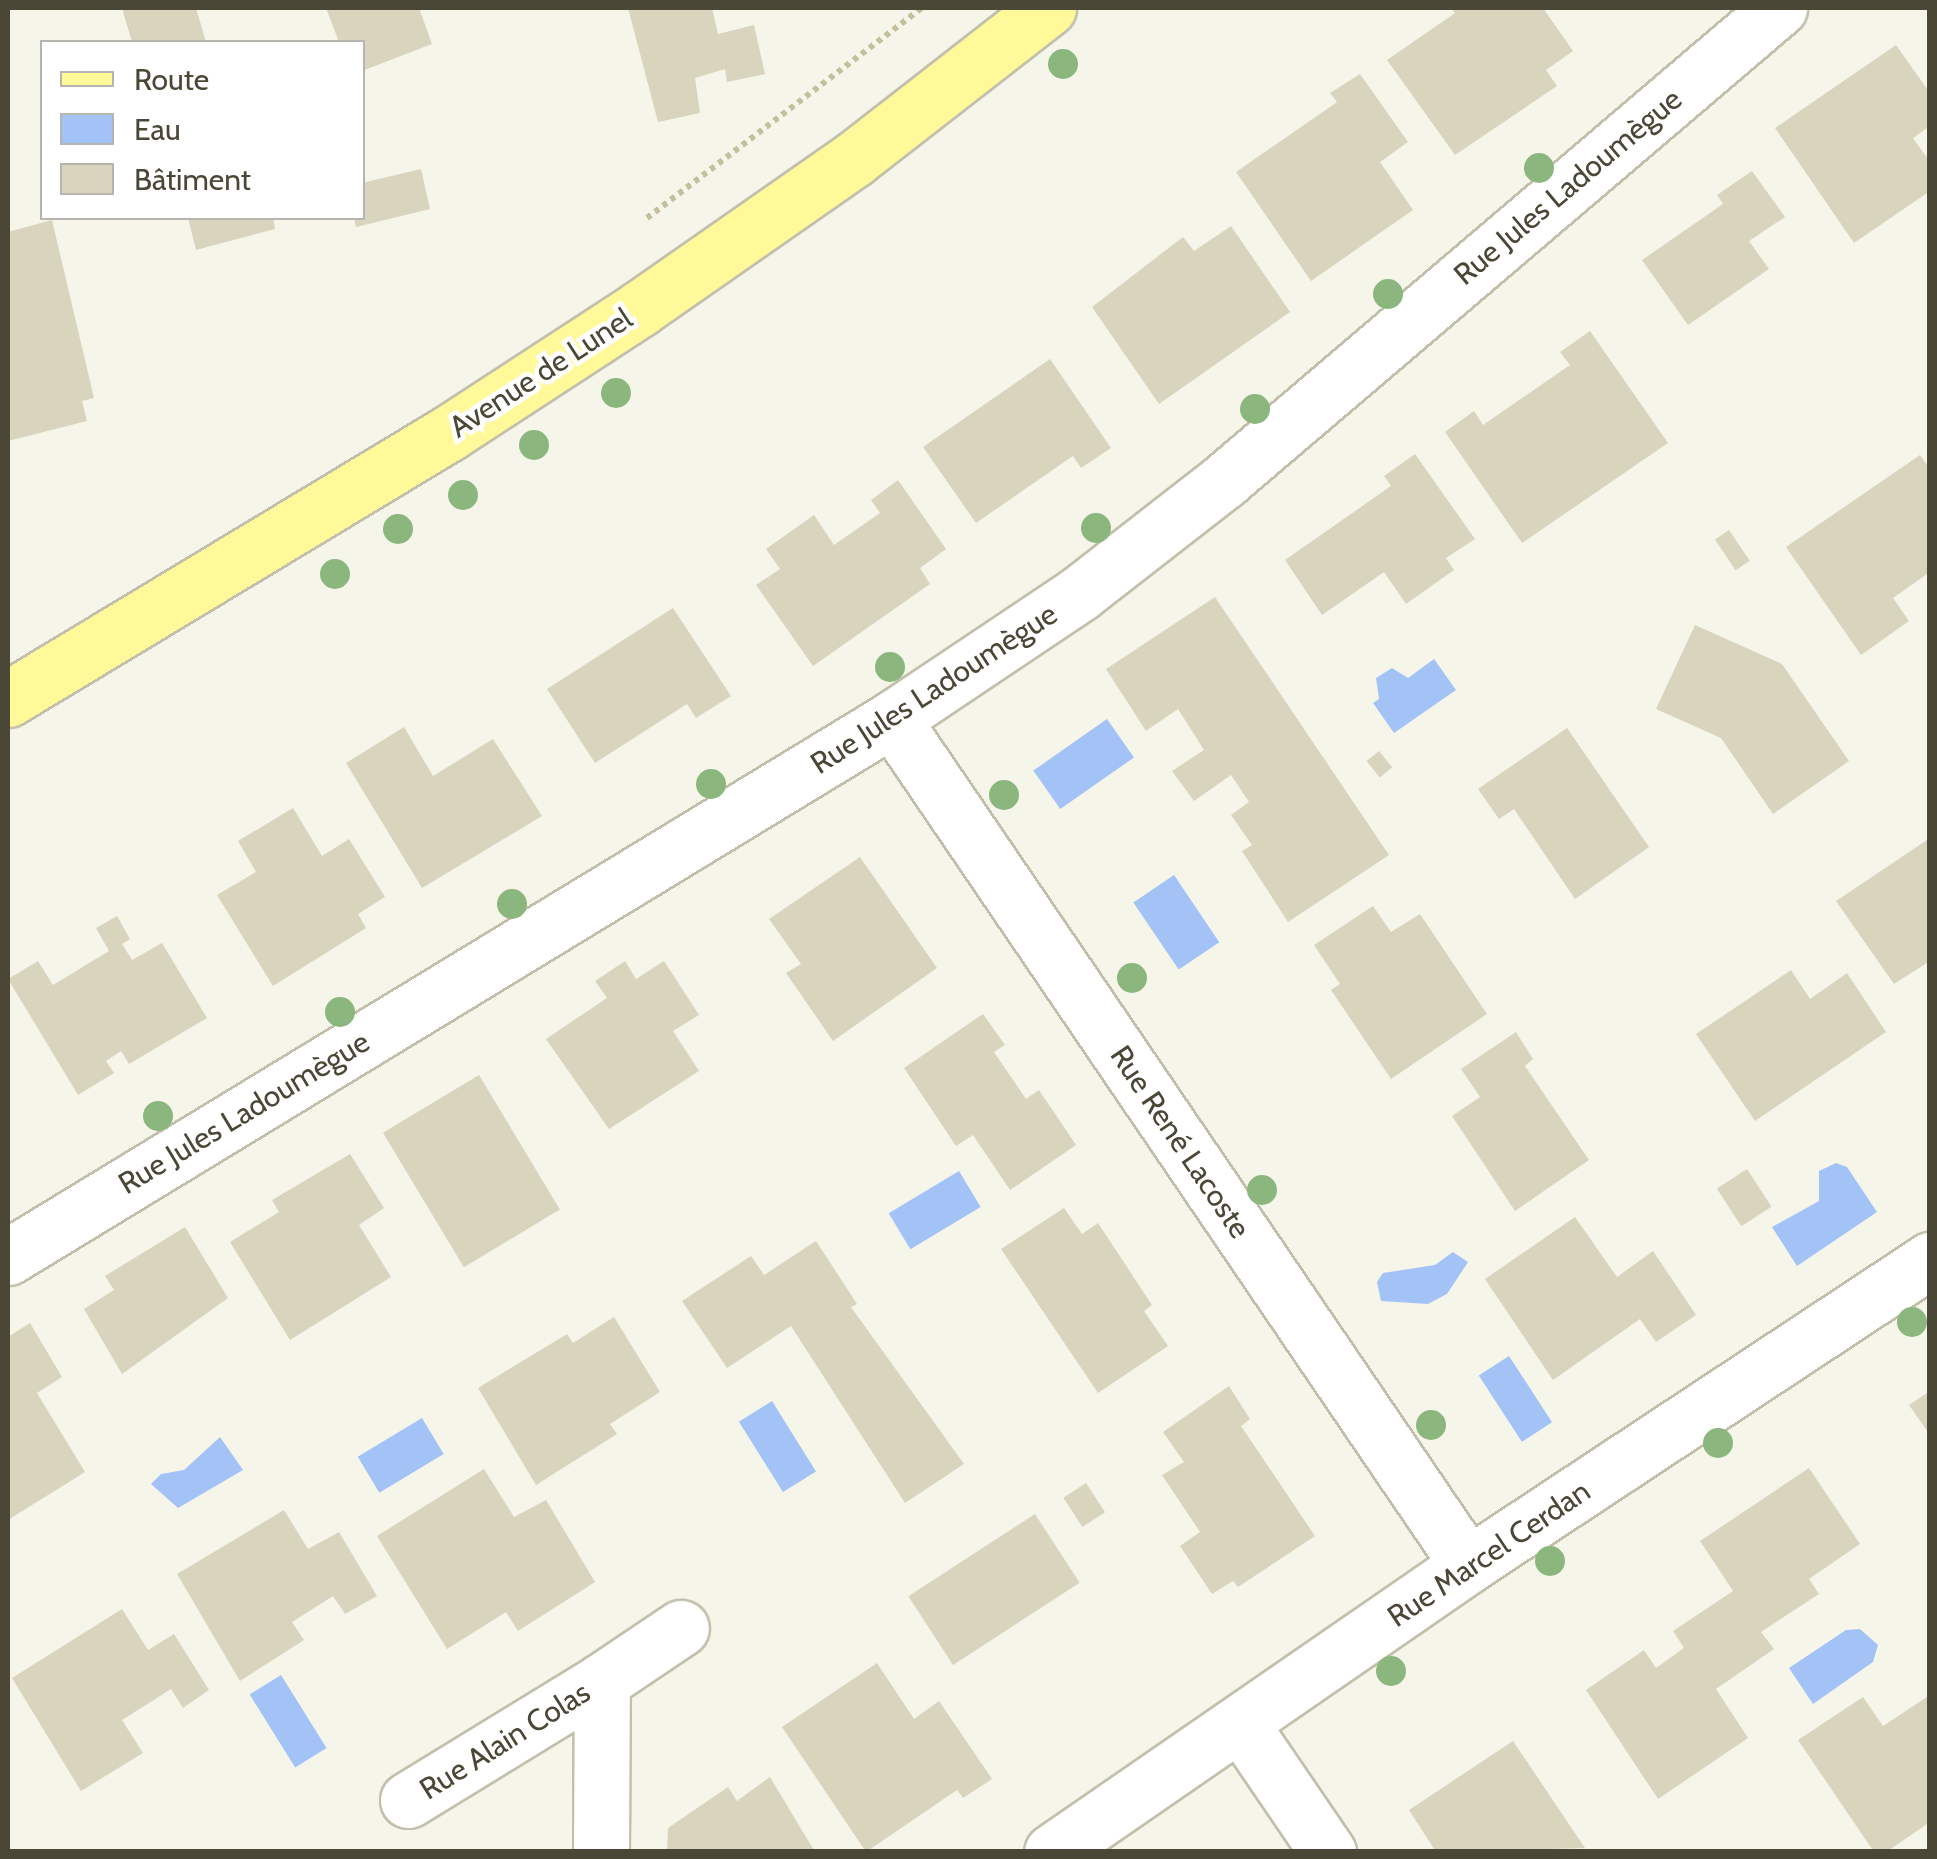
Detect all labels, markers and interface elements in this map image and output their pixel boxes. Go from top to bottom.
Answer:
legend [40,40,365,220]
text: Route [134,61,209,98]
street label: Rue Jules Ladoumègue [1447,81,1689,293]
text: Eau [134,111,181,148]
text: Bâtiment [134,161,251,198]
street label: Avenue de Lunel [443,301,639,445]
street label: Rue Jules Ladoumègue [804,596,1064,782]
street label: Rue Jules Ladoumègue [112,1024,376,1202]
street label: Rue René Lacoste [1102,1039,1258,1245]
street label: Rue Marcel Cerdan [1381,1473,1597,1635]
street label: Rue Alain Colas [413,1674,597,1808]

